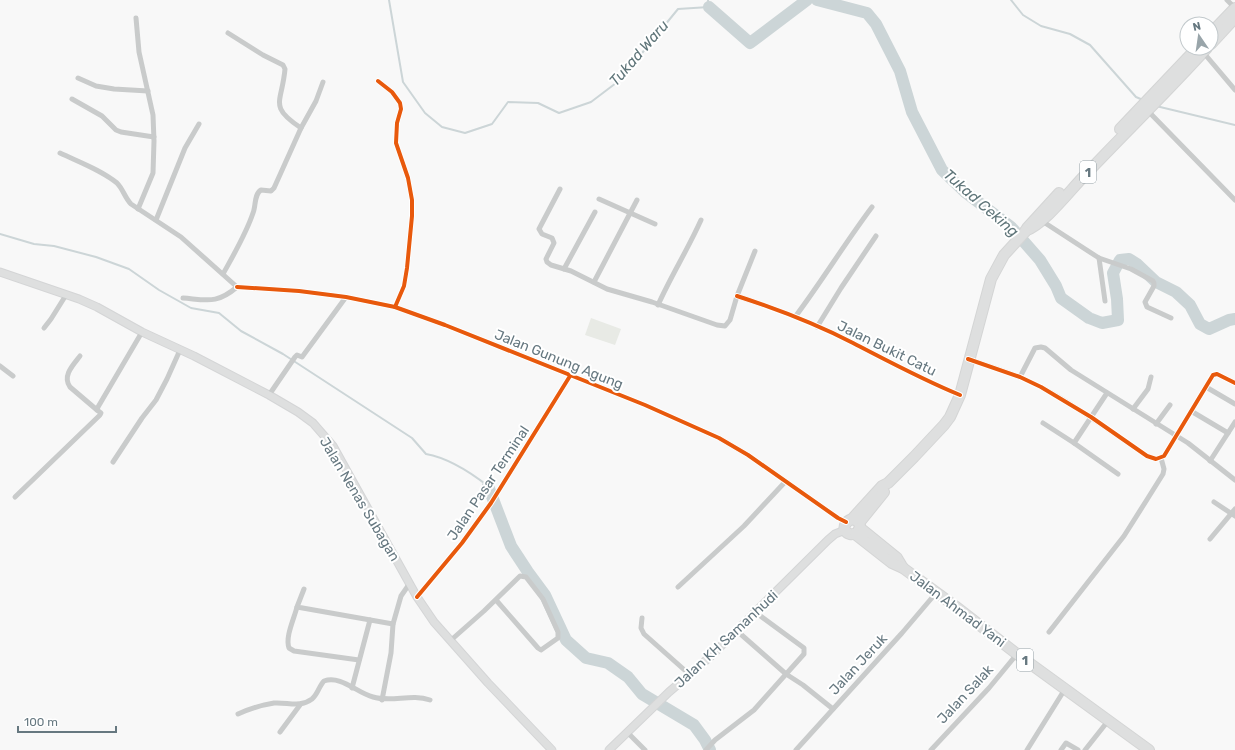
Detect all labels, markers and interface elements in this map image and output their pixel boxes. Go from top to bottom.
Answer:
water label: Tukad Waru [606,16,672,90]
north arrow [1179,16,1219,56]
text: N [1192,20,1202,34]
road number: 1 [1080,161,1096,183]
water label: Tukad Ceking [940,165,1022,241]
street label: Jalan Bukit Catu [835,317,939,380]
street label: Jalan Gunung Agung [492,326,626,393]
street label: Jalan Pasar Terminal [444,423,533,544]
street label: Jalan Nenas Subagan [316,434,403,564]
street label: Jalan Ahmad Yani [906,568,1009,651]
street label: Jalan KH Samanhudi [671,587,782,692]
street label: Jalan Jeruk [826,630,891,698]
road number: 1 [1017,649,1033,671]
street label: Jalan Salak [934,661,997,727]
scale bar [18,708,116,734]
text: 100 m [24,715,58,729]

